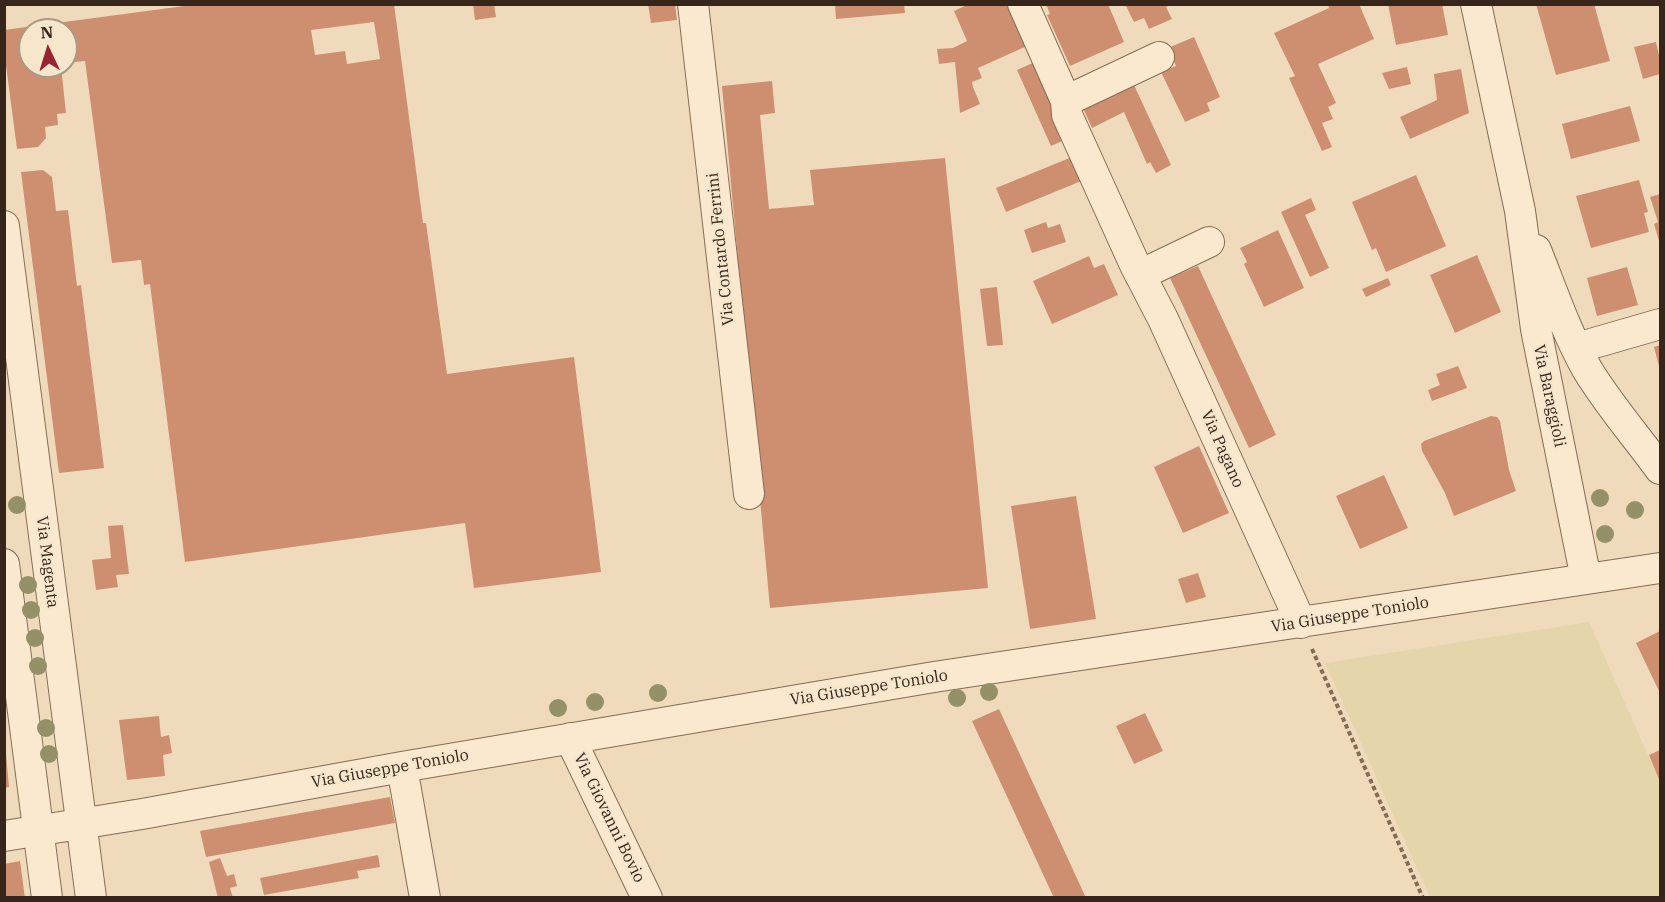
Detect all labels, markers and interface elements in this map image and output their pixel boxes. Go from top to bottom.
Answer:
north arrow [18,18,78,78]
text: N [40,22,54,42]
street label: Via Contardo Ferrini [703,172,739,326]
street label: Via Baraggioli [1529,343,1569,449]
street label: Via Pagano [1196,407,1248,491]
street label: Via Magenta [32,515,62,609]
street label: Via Giuseppe Toniolo [1270,593,1430,637]
street label: Via Giuseppe Toniolo [789,666,949,710]
street label: Via Giuseppe Toniolo [310,746,470,792]
street label: Via Giovanni Bovio [569,750,649,886]

